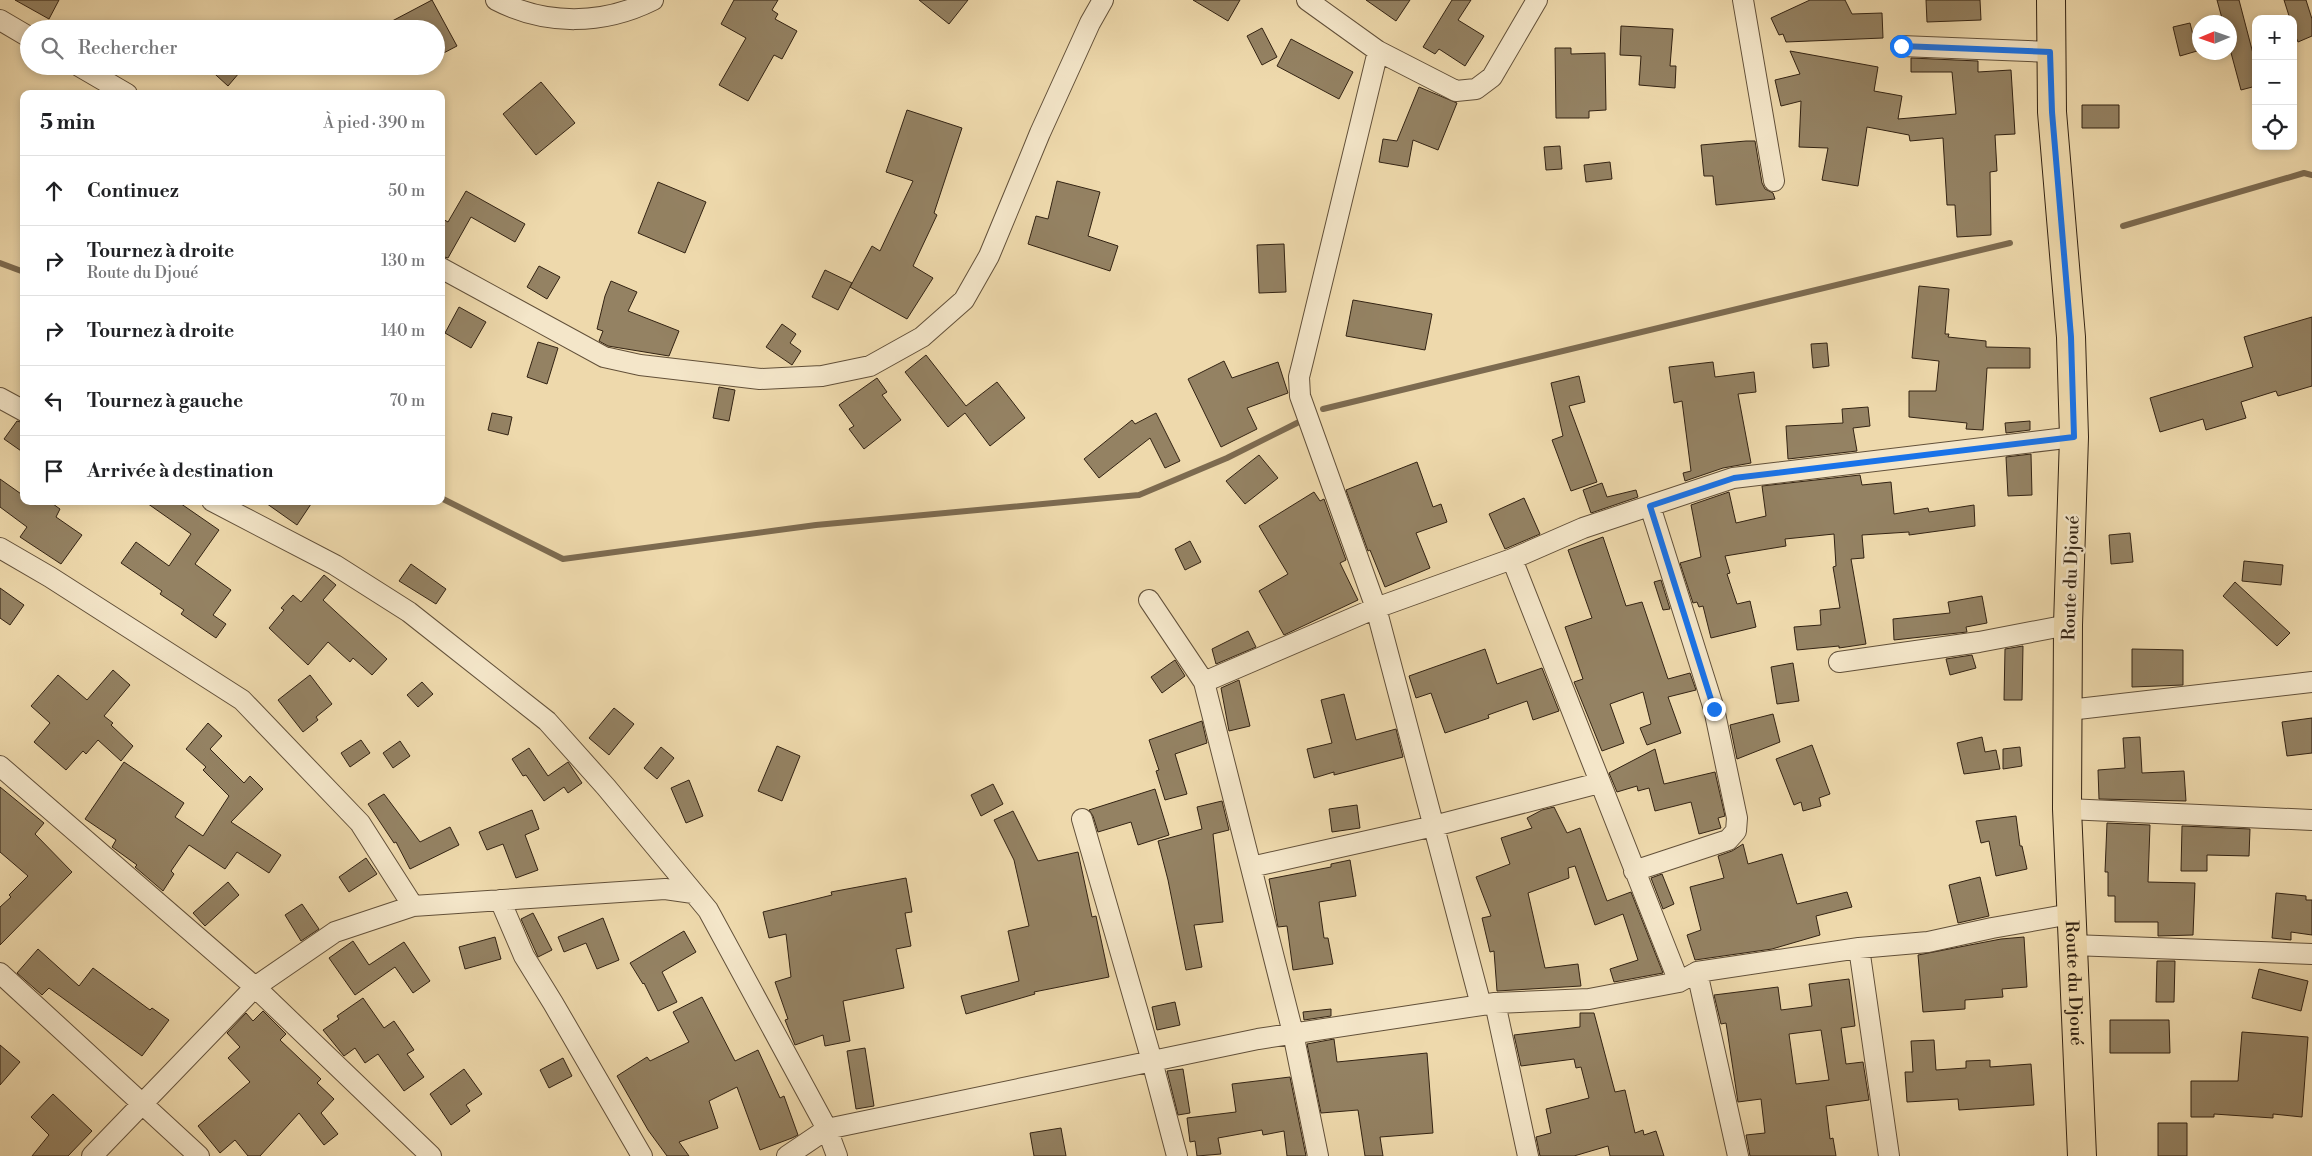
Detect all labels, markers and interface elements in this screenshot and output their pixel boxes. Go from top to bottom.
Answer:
north arrow [2192,15,2237,60]
map controls [2252,15,2297,150]
button: + [2252,15,2297,60]
search box [20,20,445,75]
icon: search [38,34,66,62]
route start [1890,35,1913,58]
text: Rechercher [78,36,177,60]
button: − [2252,60,2297,105]
button: locate [2252,105,2297,150]
text: 5 min [40,110,95,136]
text: À pied · 390 m [323,113,425,133]
icon: ahead [40,177,68,205]
text: Continuez [87,179,179,203]
text: 50 m [388,181,425,201]
text: Tournez à droite [87,239,234,263]
icon: right [40,247,68,275]
text: 130 m [381,251,425,271]
text: Route du Djoué [87,263,198,283]
icon: right [40,317,68,345]
text: Tournez à droite [87,319,234,343]
text: 140 m [381,321,425,341]
icon: left [40,387,68,415]
text: Tournez à gauche [87,389,243,413]
text: 70 m [389,391,425,411]
icon: arrive [40,457,68,485]
text: Arrivée à destination [87,459,273,483]
street label: Route du Djoué [2057,515,2085,641]
route end [1703,698,1726,721]
street label: Route du Djoué [2060,920,2089,1046]

